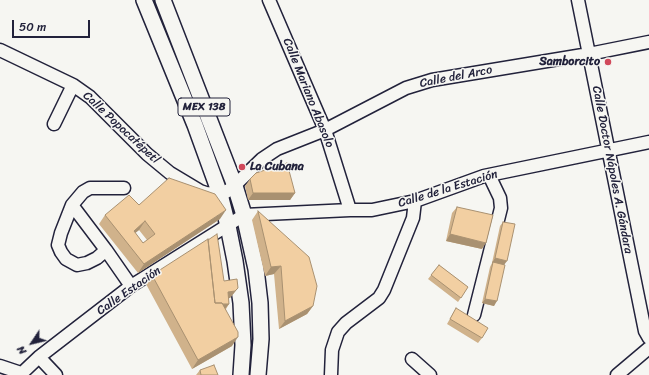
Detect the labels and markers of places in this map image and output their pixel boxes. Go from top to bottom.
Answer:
place label: Samborcito [539,55,600,69]
marker: Samborcito [603,57,613,67]
place label: La Cubana [250,160,304,174]
marker: La Cubana [237,162,247,172]

